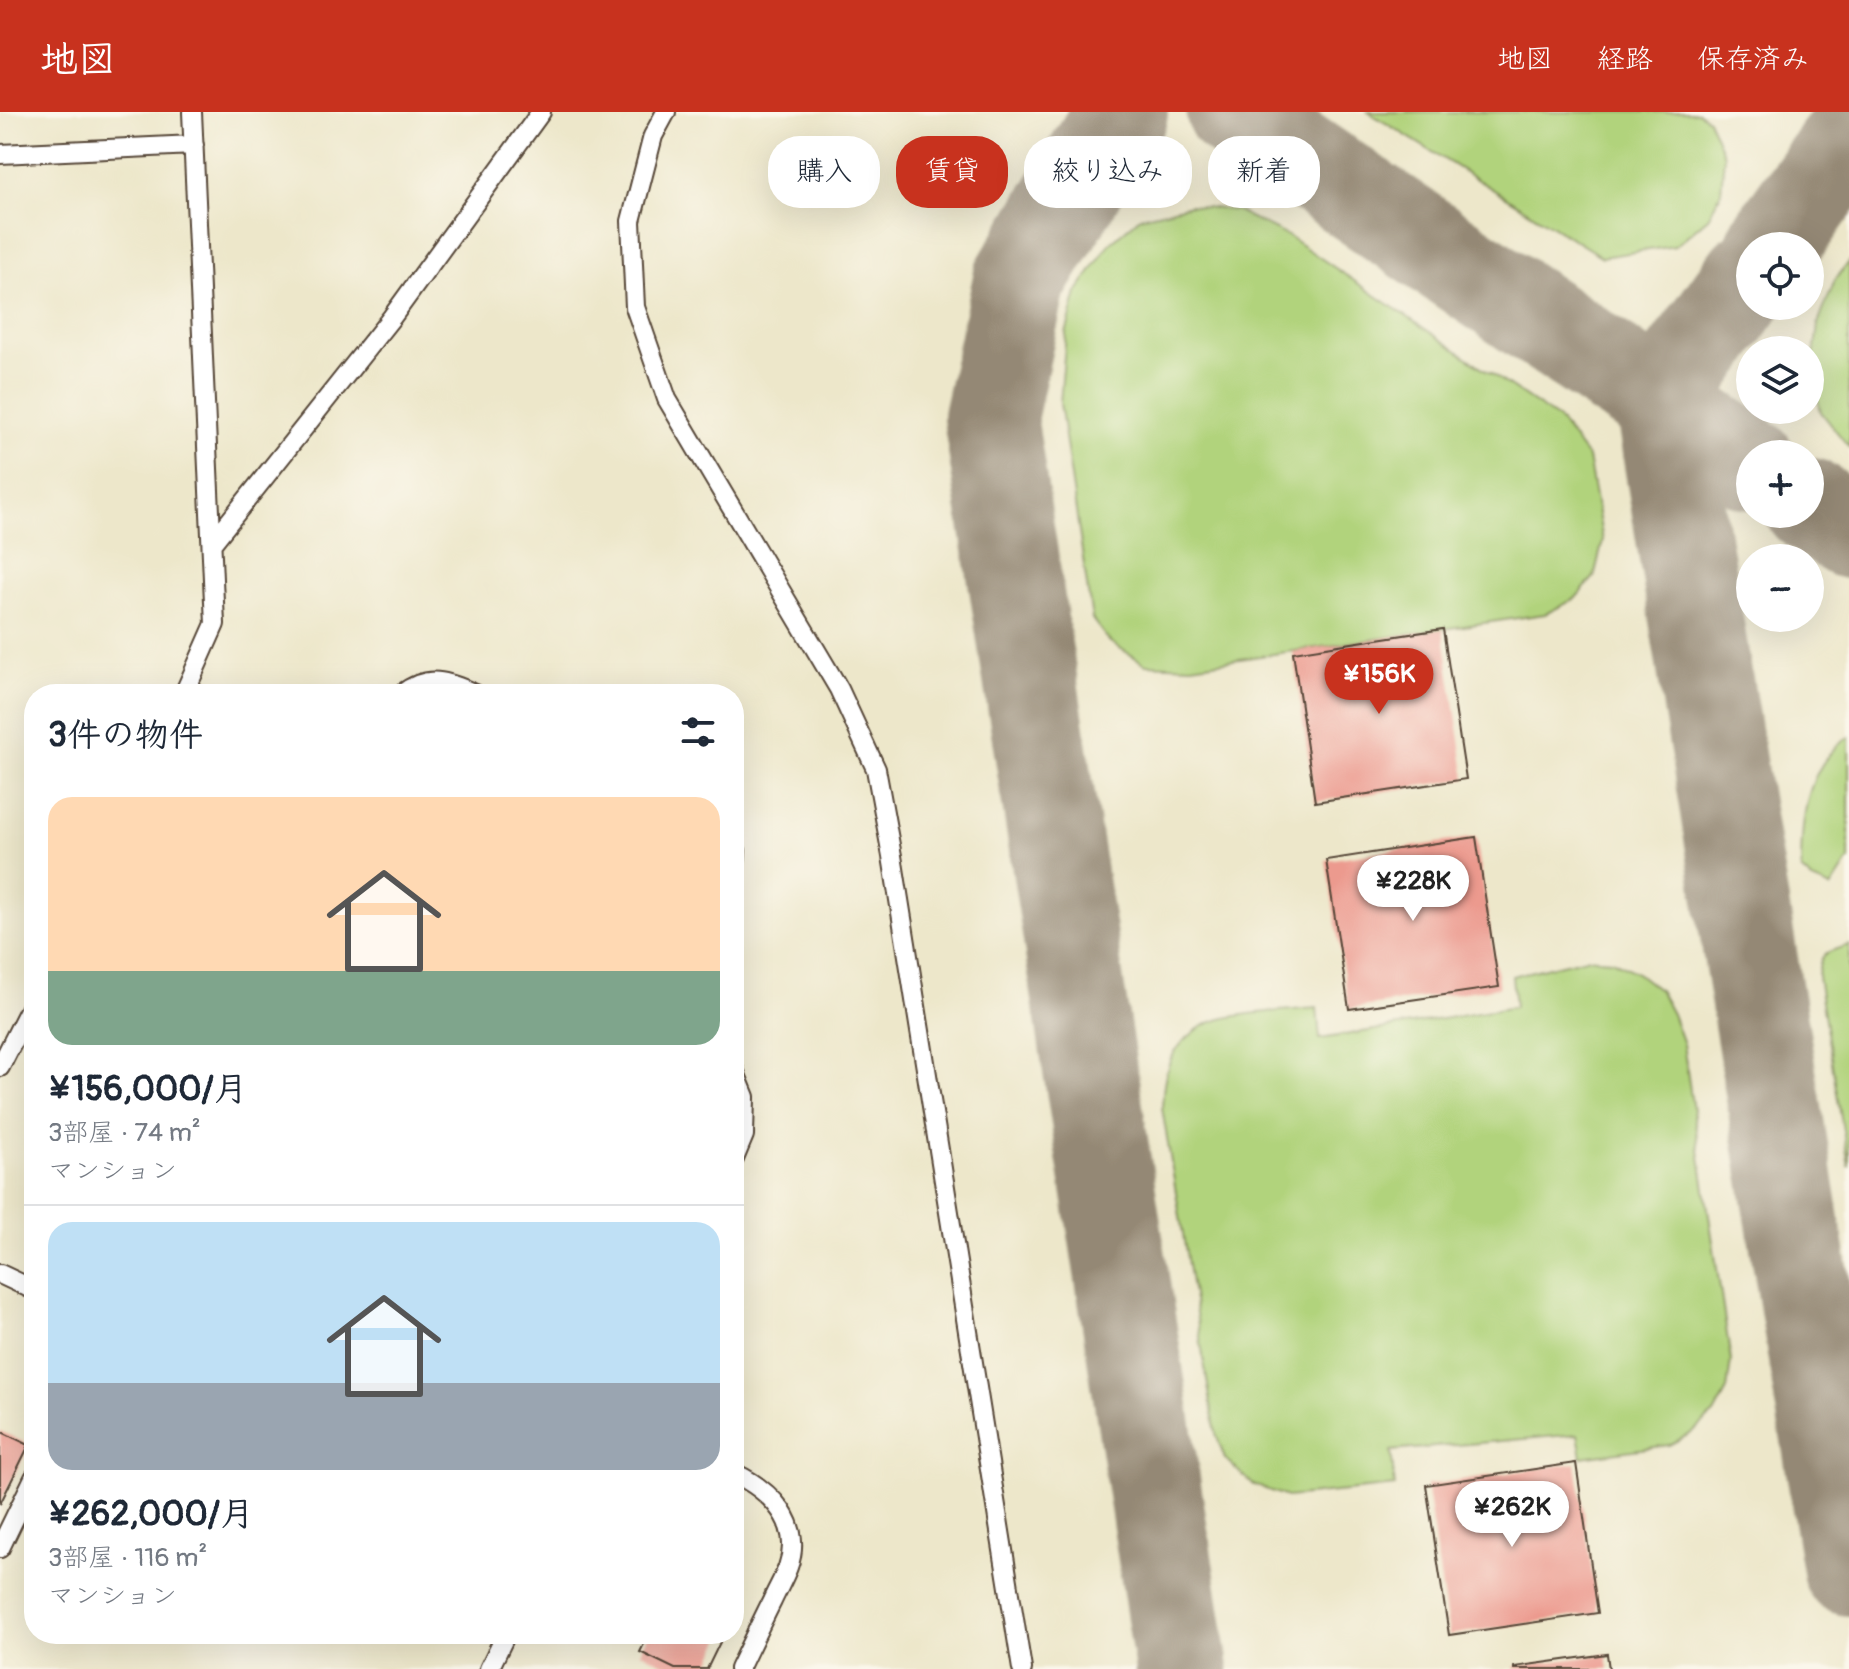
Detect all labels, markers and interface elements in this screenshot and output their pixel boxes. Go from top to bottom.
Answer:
text: 地図 [40,36,116,84]
text: 地図 [1497,42,1553,77]
text: 経路 [1597,42,1653,77]
text: 保存済み [1697,42,1809,77]
chip: 購入 [768,136,880,208]
chip: 賃貸 [896,136,1008,208]
chip: 絞り込み [1024,136,1192,208]
chip: 新着 [1208,136,1320,208]
map controls [1736,232,1824,632]
button: locate [1736,232,1824,320]
button: layers [1736,336,1824,424]
button: + [1736,440,1824,528]
button: − [1736,544,1824,632]
pin: ¥156K [1323,648,1435,716]
text: ¥156K [1342,658,1416,690]
icon: filters [676,710,720,754]
text: 3件の物件 [48,714,203,757]
icon: home [312,849,456,993]
pin: ¥228K [1357,855,1469,923]
text: ¥228K [1375,865,1451,897]
text: ¥156,000/月 [48,1068,248,1111]
text: 3部屋 · 74 m² [48,1117,201,1149]
text: マンション [48,1155,177,1187]
icon: home [312,1274,456,1418]
pin: ¥262K [1456,1481,1568,1549]
text: ¥262K [1473,1491,1551,1523]
text: ¥262,000/月 [48,1493,254,1536]
text: 3部屋 · 116 m² [48,1542,207,1574]
text: マンション [48,1580,177,1612]

